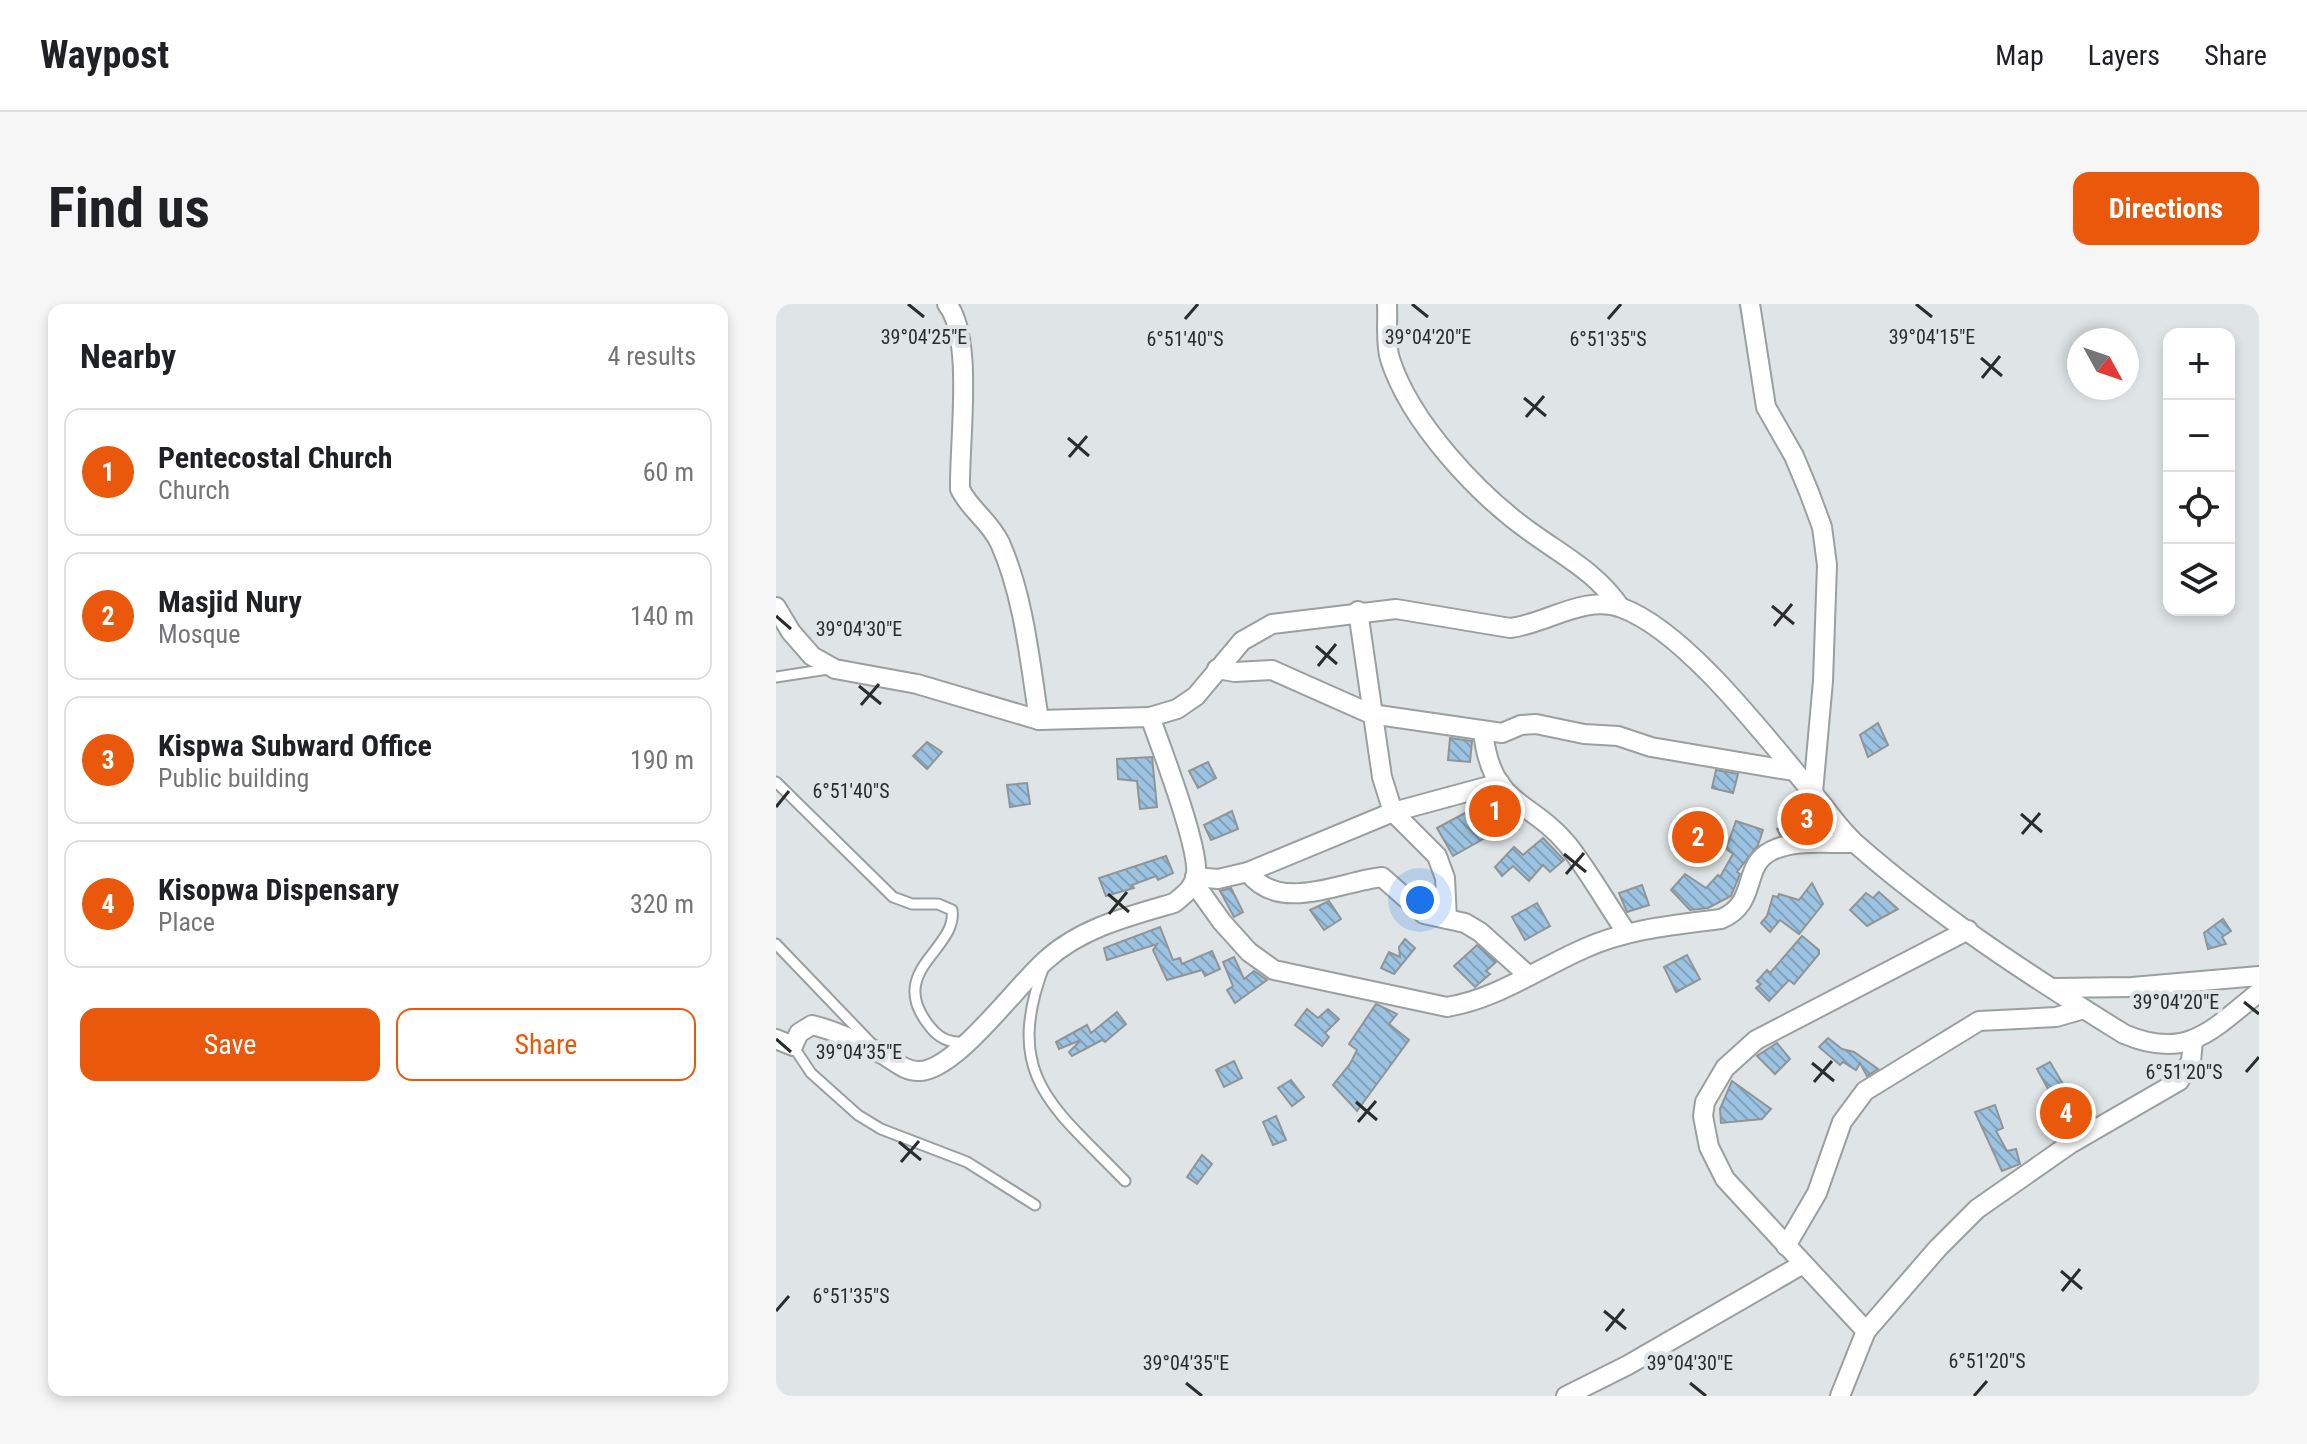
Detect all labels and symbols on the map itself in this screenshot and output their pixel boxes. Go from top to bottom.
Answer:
text: 39°04'25"E [881,325,967,349]
text: 39°04'20"E [1385,325,1471,349]
text: 39°04'15"E [1889,325,1975,349]
text: 6°51'40"S [1146,327,1224,351]
text: 6°51'35"S [1569,327,1647,351]
north arrow [2067,328,2139,400]
text: 39°04'30"E [816,617,902,641]
text: 6°51'40"S [812,779,890,803]
pin: 1 [1469,781,1521,841]
pin: 3 [1781,789,1833,849]
pin: 2 [1672,807,1724,867]
your location [1400,880,1440,920]
text: 39°04'20"E [2133,990,2219,1014]
text: 39°04'35"E [816,1040,902,1064]
text: 6°51'20"S [2145,1060,2223,1084]
pin: 4 [2040,1083,2092,1143]
text: 6°51'35"S [812,1284,890,1308]
text: 6°51'20"S [1948,1349,2026,1373]
text: 39°04'35"E [1143,1351,1229,1375]
text: 39°04'30"E [1647,1351,1733,1375]

